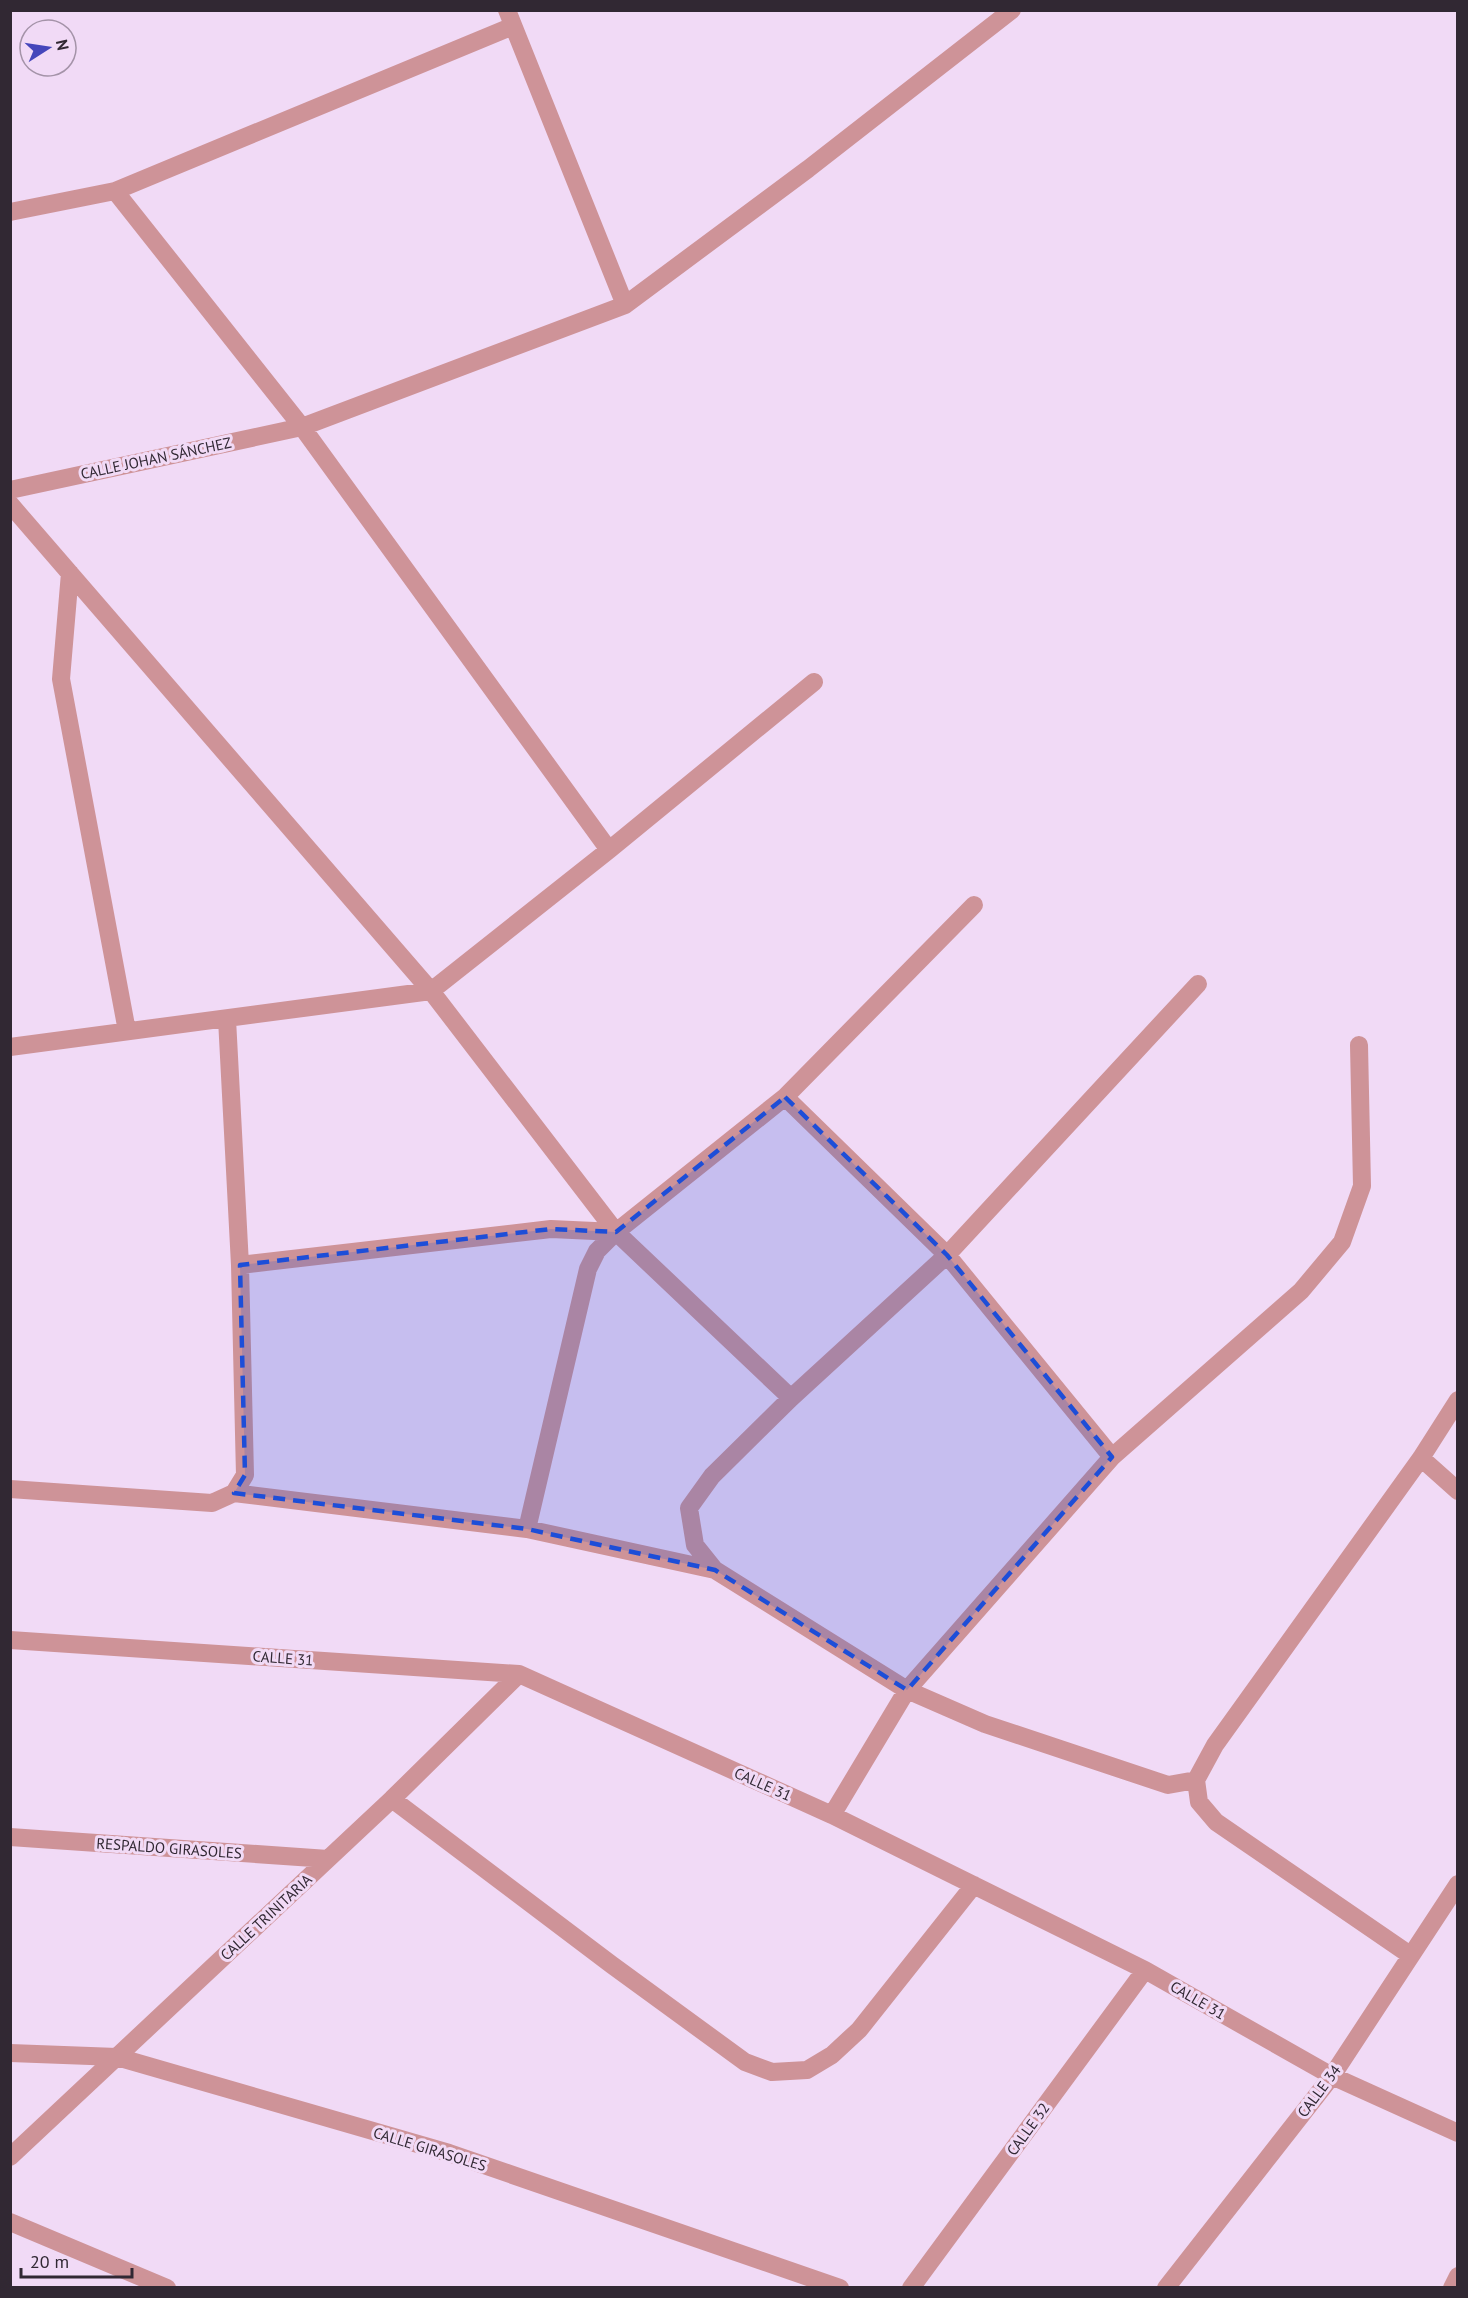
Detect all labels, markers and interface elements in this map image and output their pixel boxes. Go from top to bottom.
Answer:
north arrow [18,18,78,78]
text: N [52,38,74,52]
street label: CALLE JOHAN SÁNCHEZ [79,433,233,483]
street label: CALLE 31 [252,1646,314,1670]
street label: CALLE 31 [731,1763,795,1805]
street label: RESPALDO GIRASOLES [96,1833,242,1863]
street label: CALLE TRINITARIA [216,1870,316,1964]
street label: CALLE 31 [1167,1977,1229,2023]
street label: CALLE 34 [1293,2061,1345,2121]
street label: CALLE 32 [1002,2099,1054,2159]
street label: CALLE GIRASOLES [371,2123,489,2175]
scale bar [21,2241,132,2279]
text: 20 m [30,2250,69,2273]

